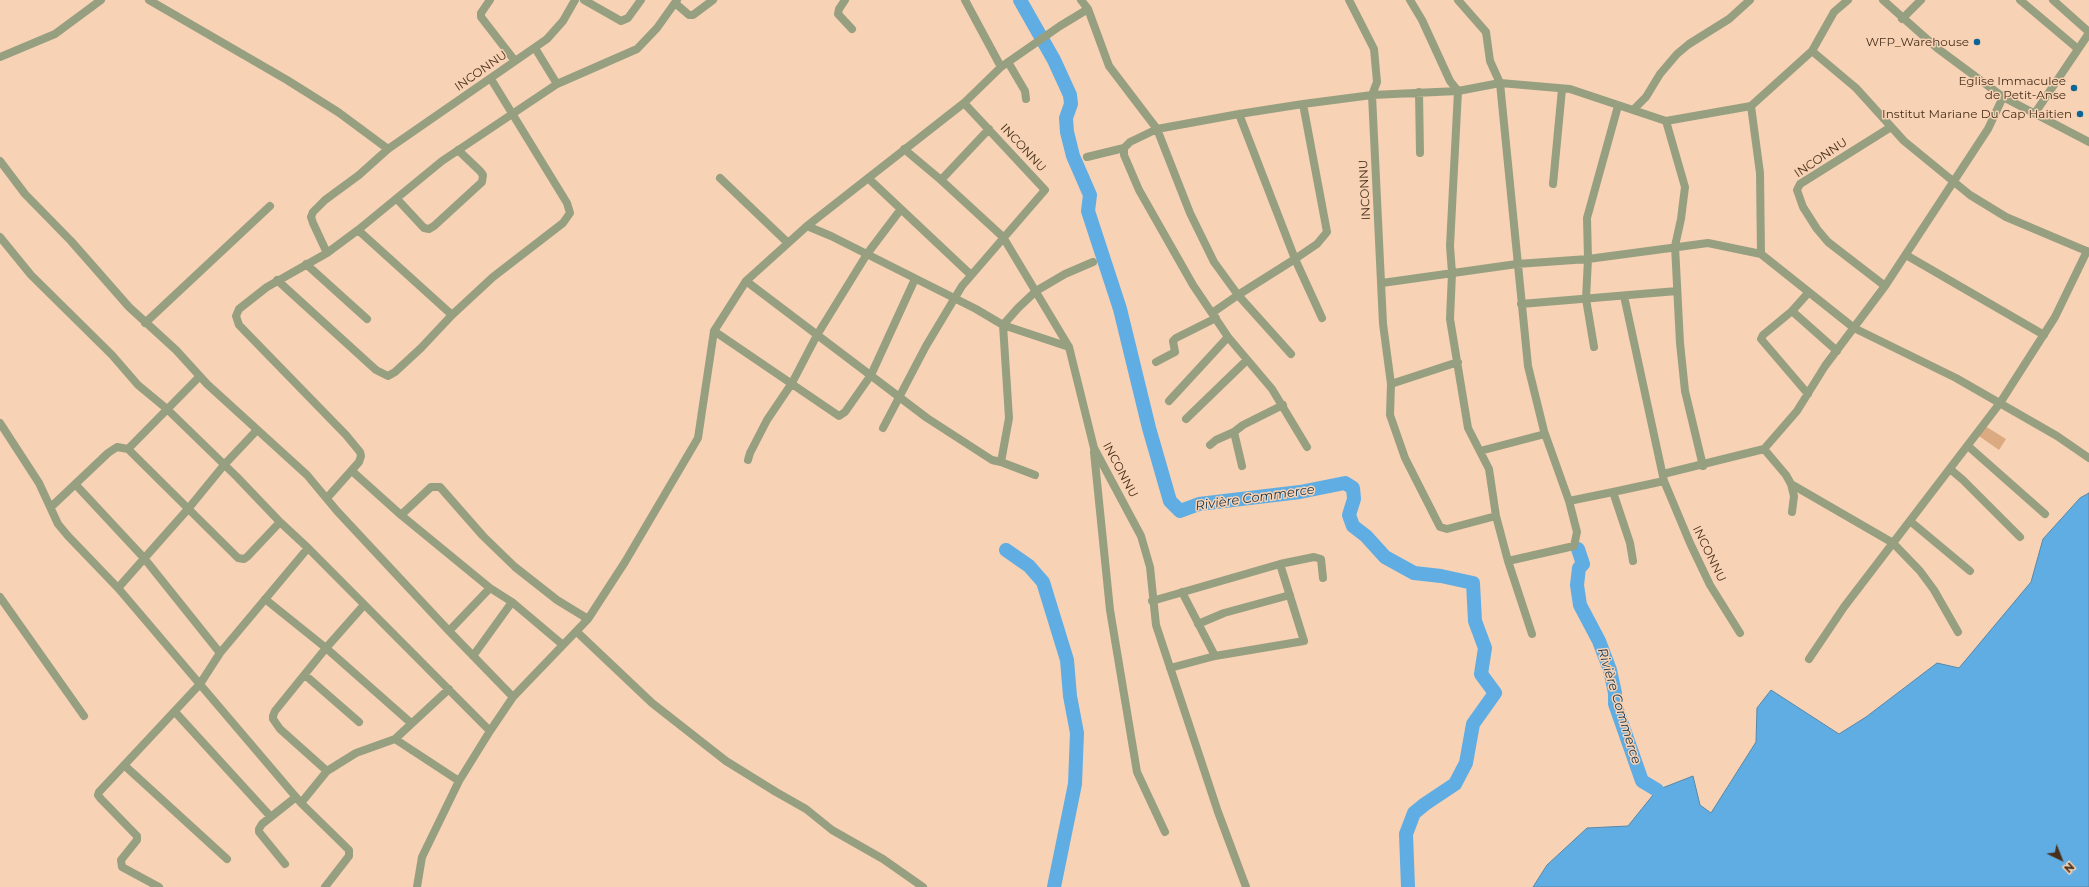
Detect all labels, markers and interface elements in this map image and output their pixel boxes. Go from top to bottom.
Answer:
place label: WFP_Warehouse [1866,35,1969,49]
marker: WFP_Warehouse [1972,37,1982,47]
street label: INCONNU [452,48,510,94]
place label: Eglise Immaculee de Petit-Anse [1958,74,2066,102]
marker: Eglise Immaculee de Petit-Anse [2069,83,2079,93]
place label: Institut Mariane Du Cap Haitien [1882,107,2072,121]
marker: Institut Mariane Du Cap Haitien [2075,109,2085,119]
street label: INCONNU [997,121,1049,175]
street label: INCONNU [1792,135,1850,181]
street label: INCONNU [1356,159,1374,221]
street label: INCONNU [1099,440,1141,500]
water label: Rivière Commerce [1194,482,1316,514]
street label: INCONNU [1689,524,1729,584]
water label: Rivière Commerce [1594,646,1644,766]
north arrow [2041,839,2081,879]
text: N [2061,860,2077,876]

